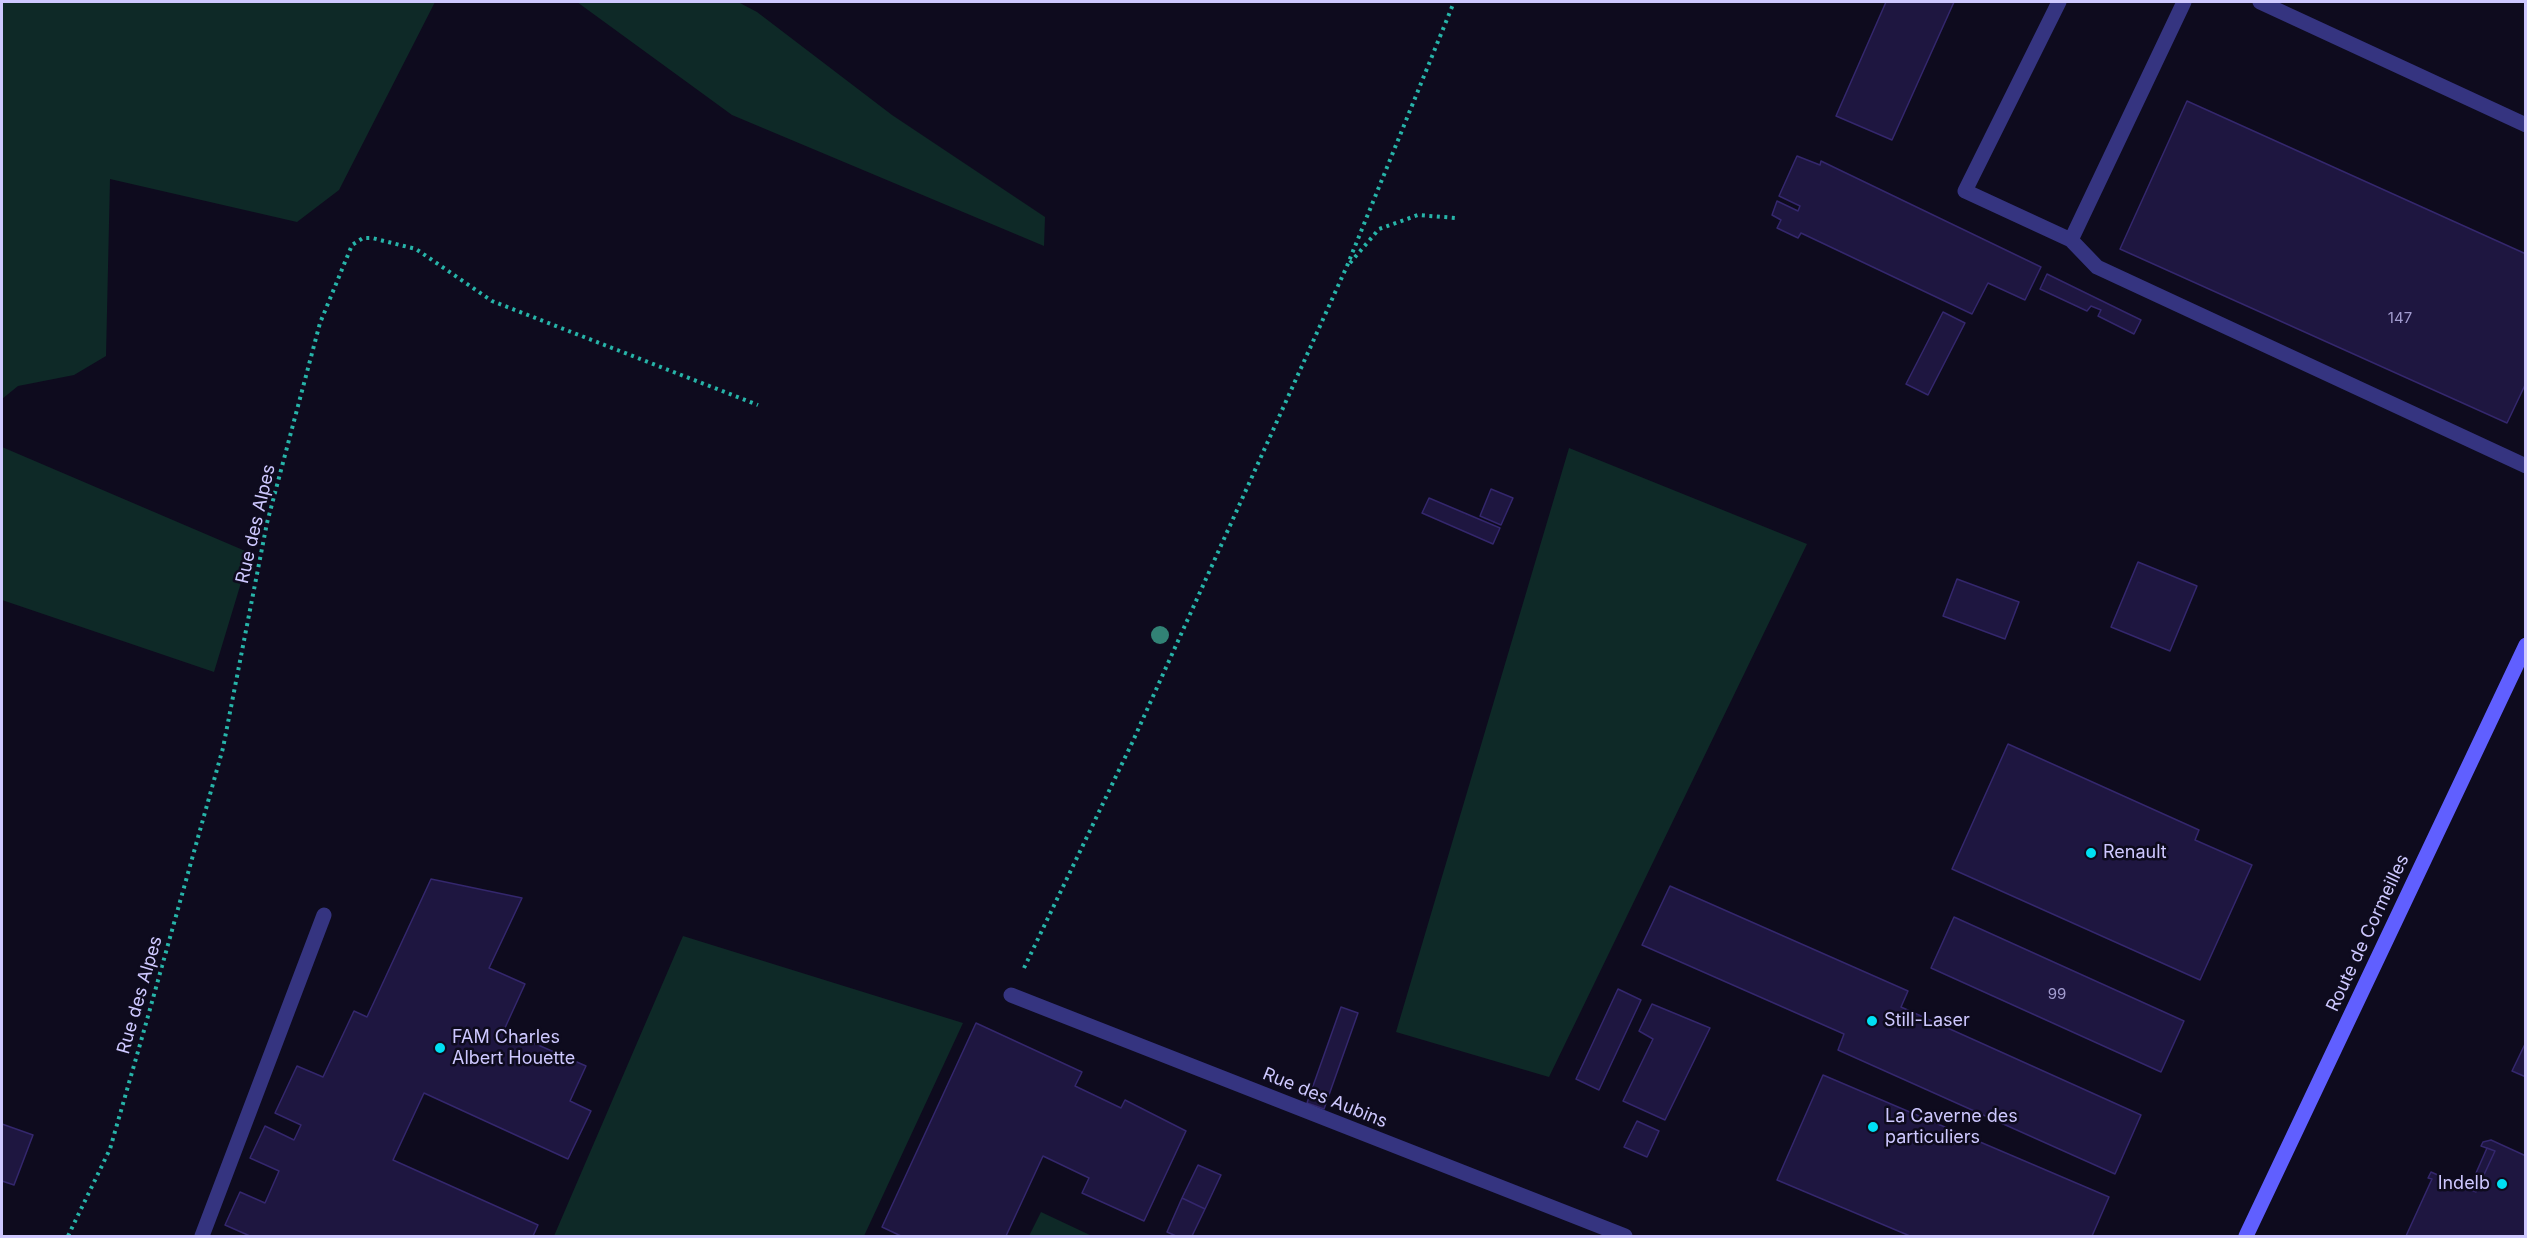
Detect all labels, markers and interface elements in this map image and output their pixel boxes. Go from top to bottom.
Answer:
house number: 147 [2388,309,2412,327]
street label: Rue des Alpes [232,462,280,586]
place label: Renault [2103,842,2167,864]
marker: Renault [2084,846,2098,860]
street label: Route de Cormeilles [2322,851,2414,1015]
street label: Rue des Alpes [113,934,167,1056]
house number: 99 [2048,985,2066,1003]
place label: Still-Laser [1884,1010,1970,1032]
marker: Still-Laser [1865,1014,1879,1028]
place label: FAM Charles Albert Houette [452,1027,575,1070]
marker: FAM Charles Albert Houette [433,1041,447,1055]
street label: Rue des Aubins [1260,1063,1390,1133]
place label: La Caverne des particuliers [1885,1106,2018,1148]
marker: La Caverne des particuliers [1866,1120,1880,1134]
place label: Indelb [2438,1173,2490,1195]
marker: Indelb [2495,1177,2509,1191]

